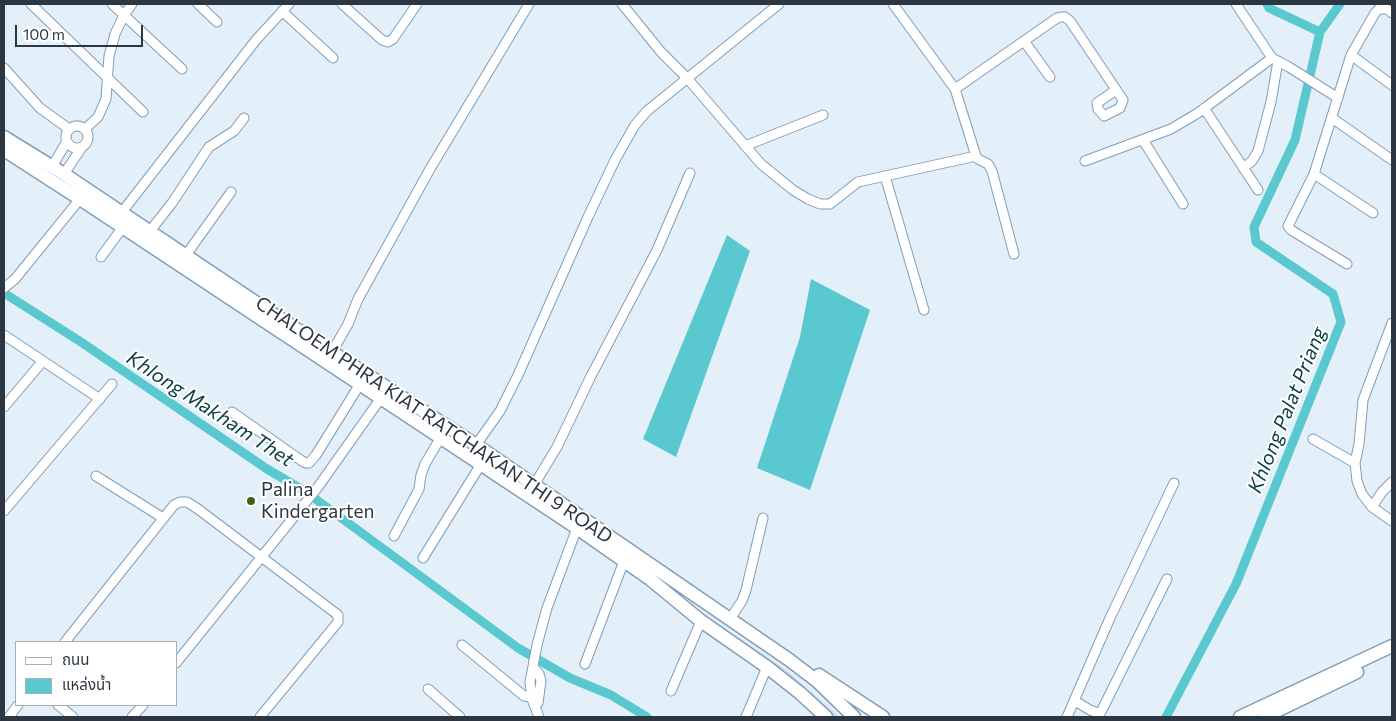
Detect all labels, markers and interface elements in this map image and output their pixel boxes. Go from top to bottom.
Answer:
scale bar [18,15,145,47]
text: 100 m [23,25,65,43]
street label: CHALOEM PHRA KIAT RATCHAKAN THI 9 ROAD [251,292,617,548]
water label: Khlong Palat Priang [1243,323,1331,497]
water label: Khlong Makham Thet [122,346,298,472]
place label: Palina Kindergarten [261,479,374,523]
marker: Palina Kindergarten [245,495,257,507]
legend [15,641,178,706]
text: ถนน [62,650,89,668]
text: แหล่งน้ำ [62,675,111,693]

